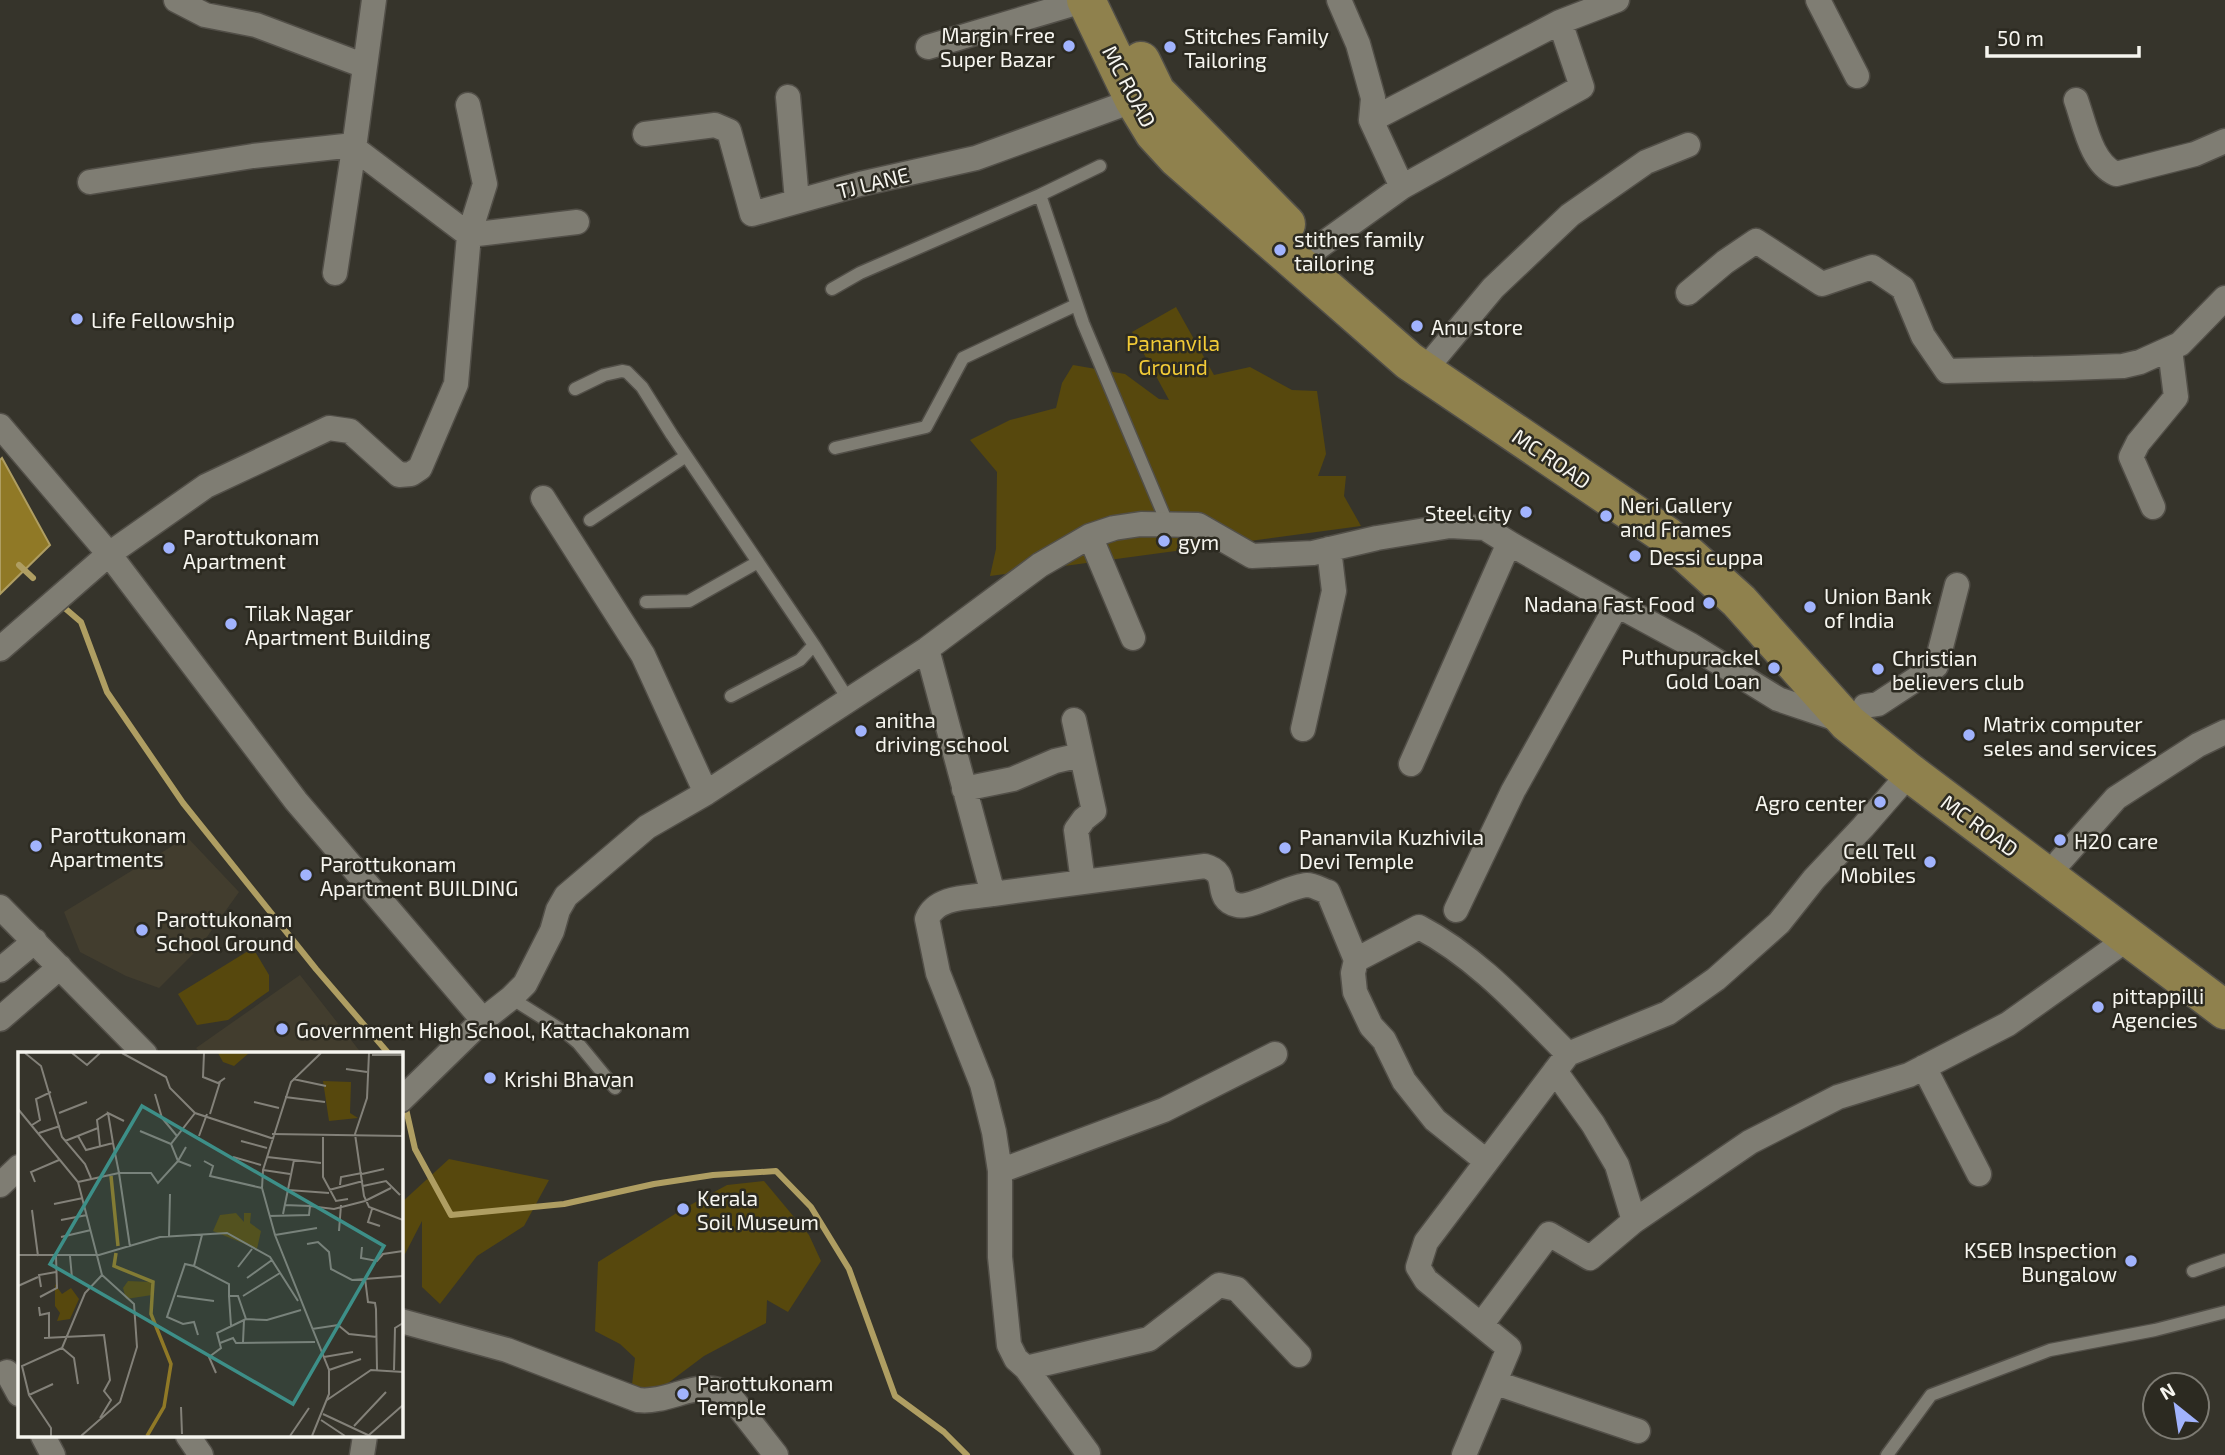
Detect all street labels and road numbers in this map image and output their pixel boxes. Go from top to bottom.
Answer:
street label: MC ROAD [1098,41,1162,131]
street label: TJ LANE [834,161,912,203]
street label: MC ROAD [1508,423,1596,493]
street label: MC ROAD [1937,789,2023,861]

